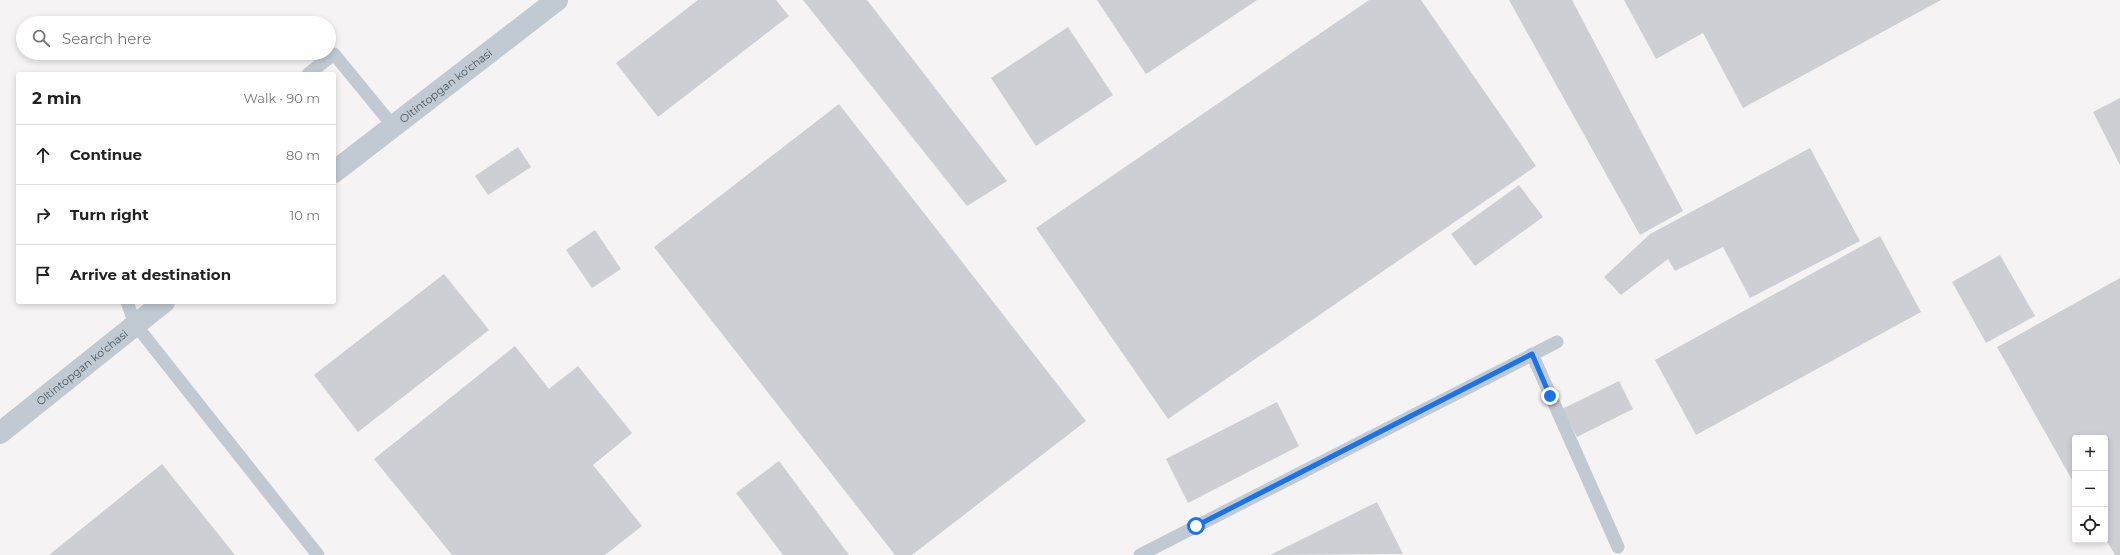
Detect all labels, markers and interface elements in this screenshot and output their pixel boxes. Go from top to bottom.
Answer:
search box [16,16,336,60]
icon: search [30,27,52,49]
text: Search here [62,29,151,48]
street label: Oltintopgan ko'chasi [396,46,495,126]
text: 2 min [32,88,82,108]
text: Walk · 90 m [244,90,320,106]
icon: ahead [32,144,54,166]
text: Continue [70,145,142,164]
text: 80 m [286,147,320,163]
icon: right [32,204,54,226]
text: Turn right [70,205,149,224]
text: 10 m [290,207,320,223]
icon: arrive [32,264,54,286]
text: Arrive at destination [70,265,231,284]
street label: Oltintopgan ko'chasi [33,327,131,408]
route end [1541,387,1559,405]
map controls [2072,435,2108,543]
button: + [2072,435,2108,471]
button: − [2072,471,2108,507]
button: locate [2072,507,2108,543]
route start [1187,517,1205,535]

